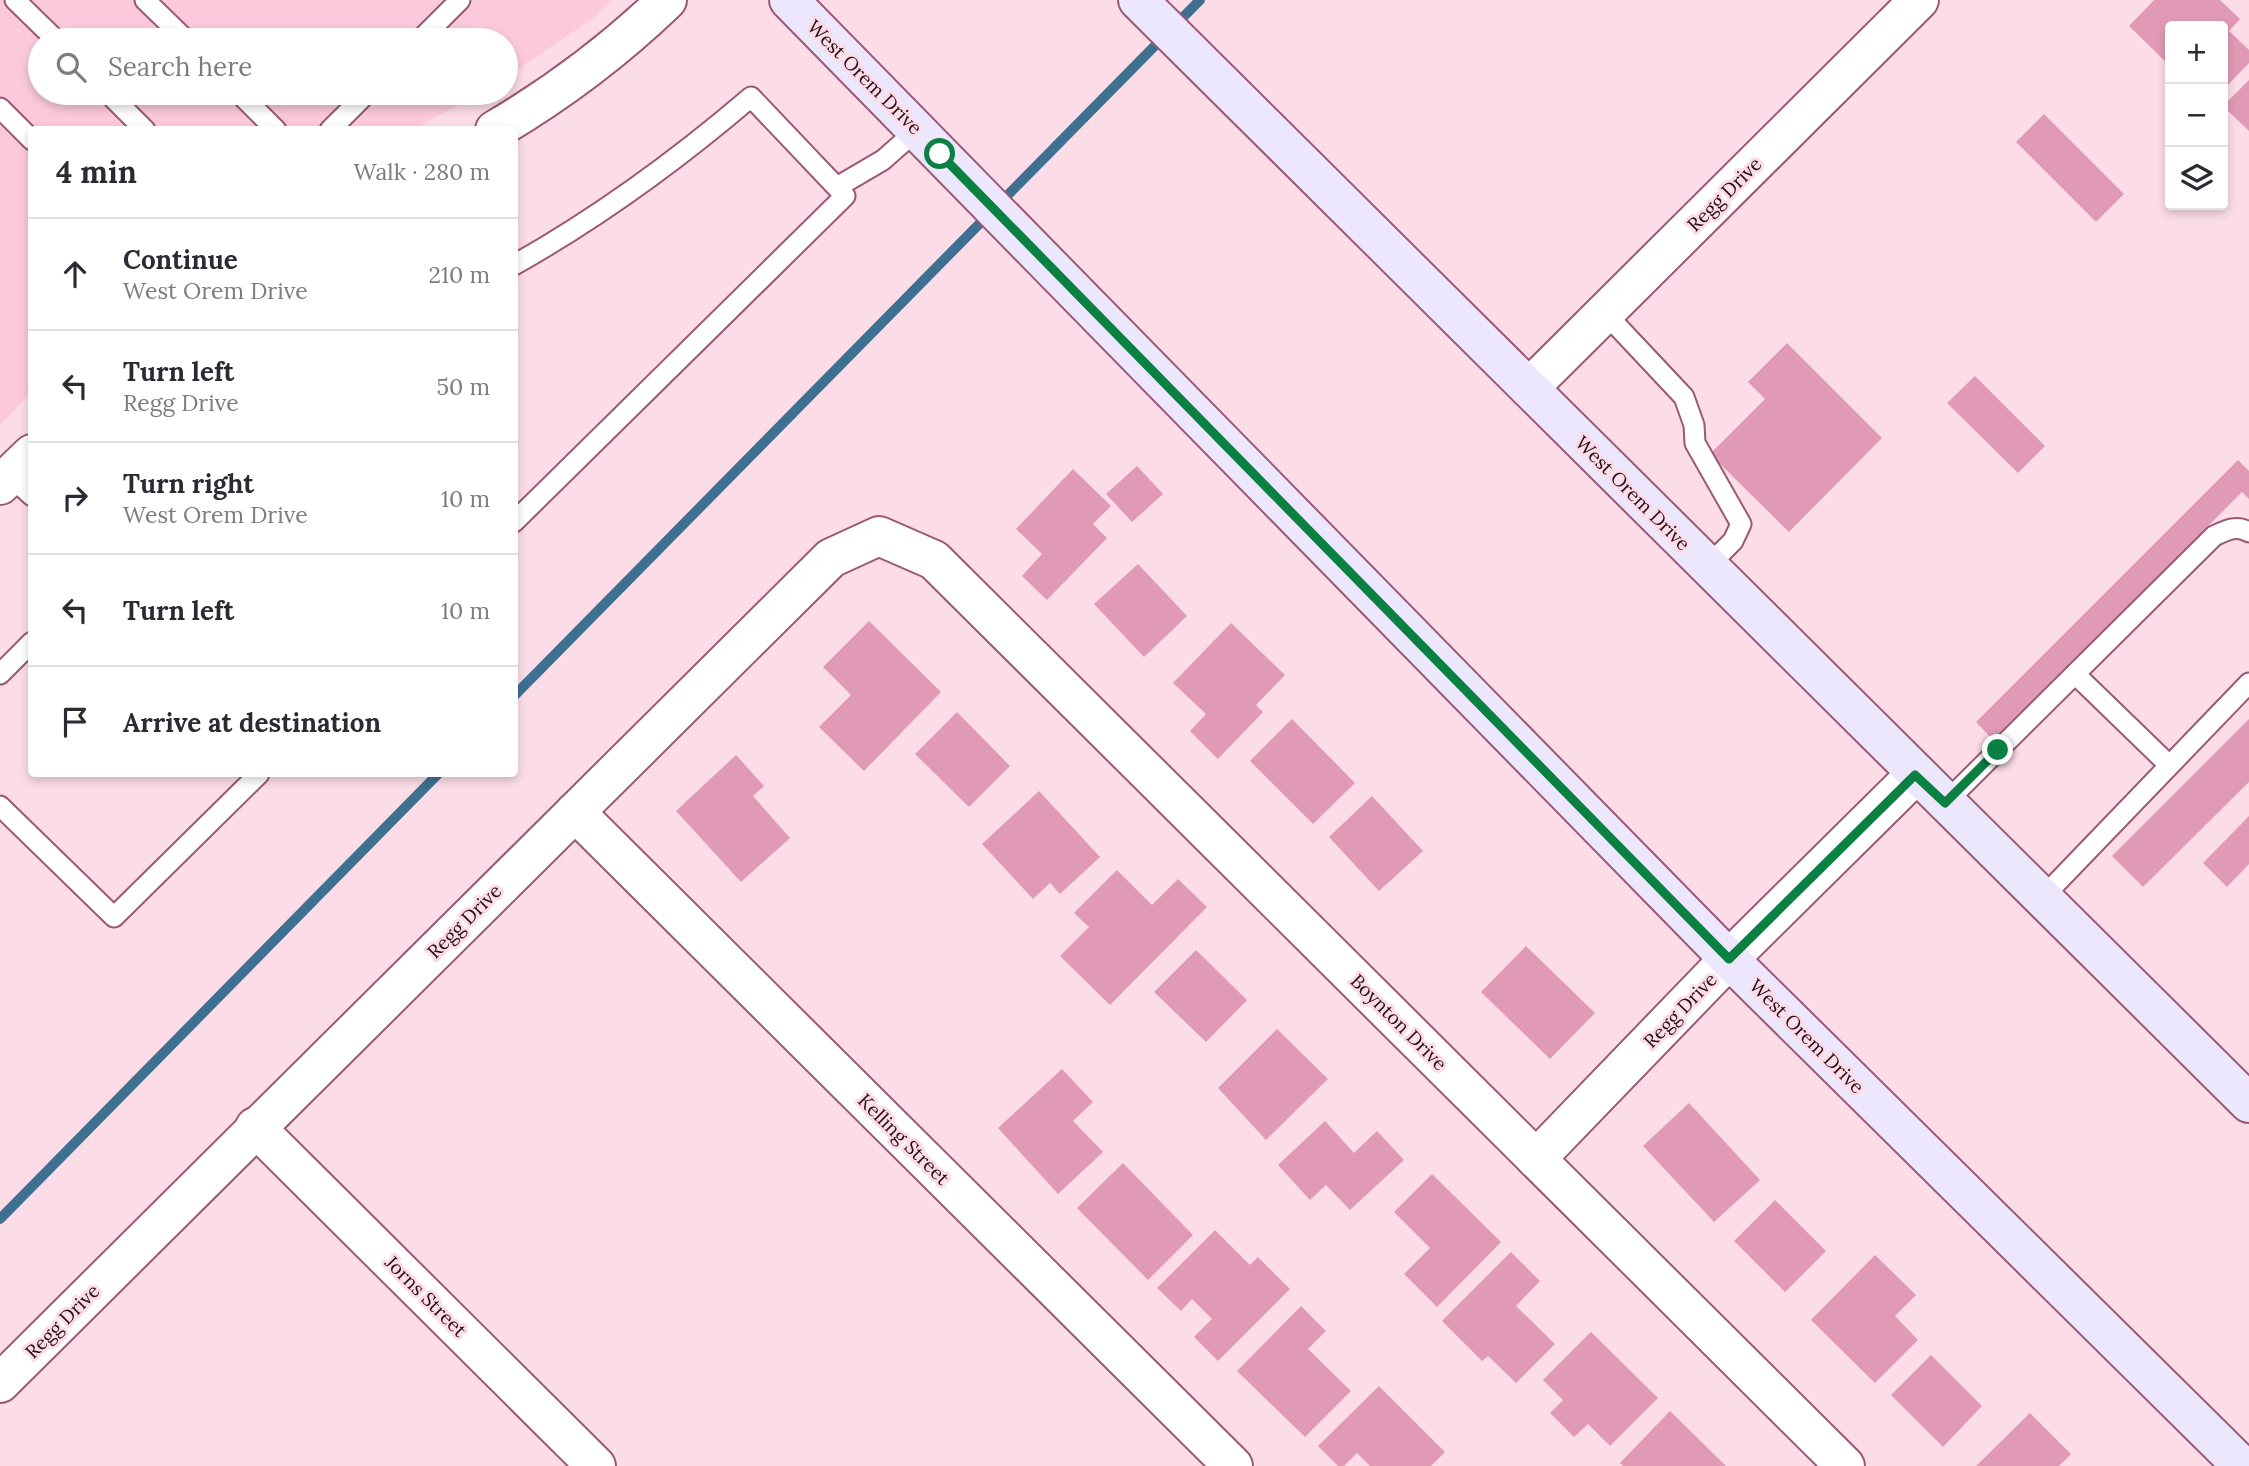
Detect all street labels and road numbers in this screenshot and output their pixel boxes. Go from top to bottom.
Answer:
street label: West Orem Drive [803,15,927,139]
street label: Regg Drive [1682,152,1766,236]
street label: West Orem Drive [1571,431,1695,555]
street label: Regg Drive [422,879,506,963]
street label: Regg Drive [1638,967,1722,1053]
street label: Boynton Drive [1346,969,1452,1075]
street label: West Orem Drive [1745,974,1869,1098]
street label: Kelling Street [853,1088,955,1190]
street label: Jorns Street [379,1249,472,1342]
street label: Regg Drive [20,1279,104,1363]

